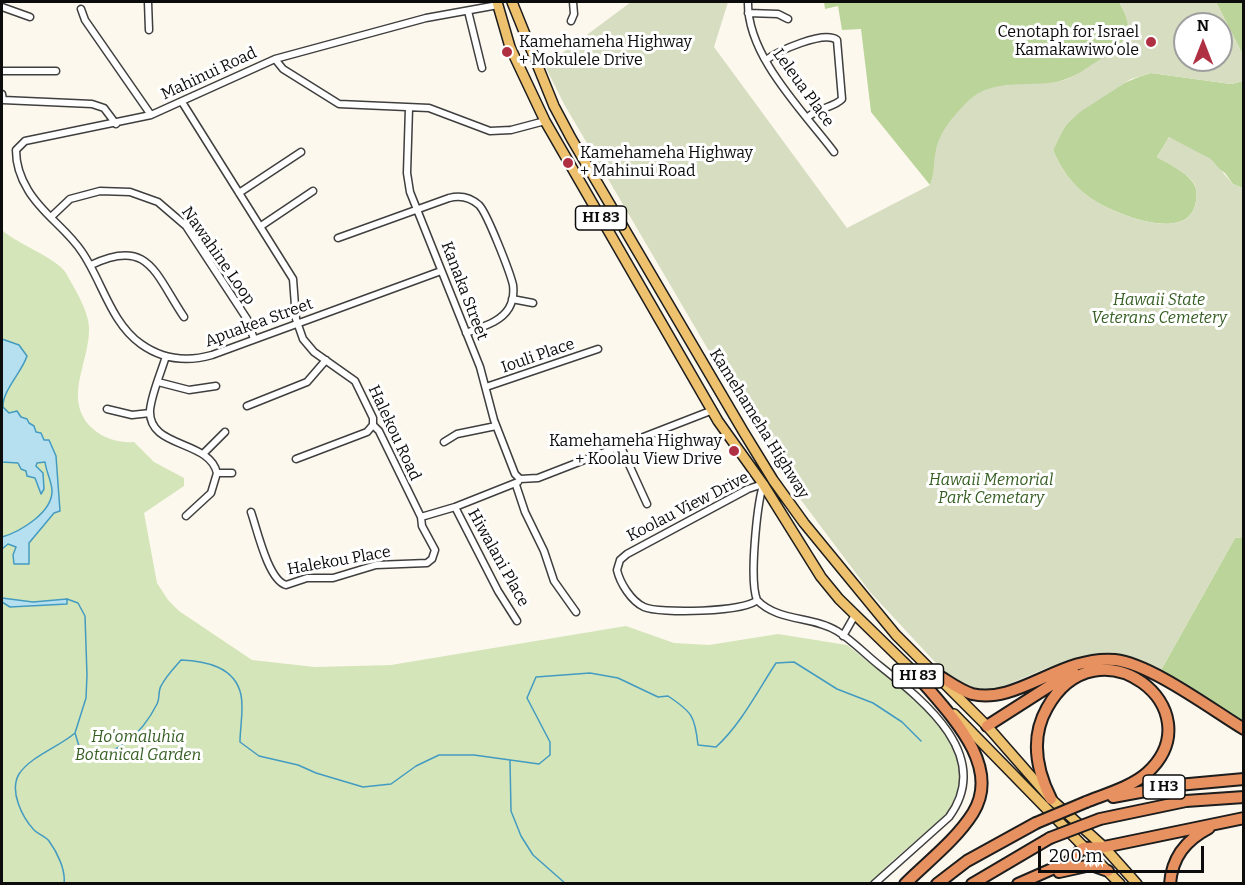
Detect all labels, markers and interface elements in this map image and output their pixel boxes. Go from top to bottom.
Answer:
north arrow [1173,12,1233,72]
text: N [1197,16,1209,35]
place label: Cenotaph for Israel Kamakawiwoʻole [997,23,1139,61]
place label: Kamehameha Highway + Mokulele Drive [519,33,692,71]
marker: Cenotaph for Israel Kamakawiwoʻole [1144,35,1158,49]
street label: Mahinui Road [158,44,260,104]
marker: Kamehameha Highway + Mokulele Drive [500,45,514,59]
street label: Leleua Place [768,45,838,131]
place label: Kamehameha Highway + Mahinui Road [580,144,753,182]
marker: Kamehameha Highway + Mahinui Road [561,156,575,170]
street label: Nawahine Loop [177,203,259,309]
road number: HI 83 [576,206,626,230]
street label: Kanaka Street [436,239,492,343]
park label: Hawaii State Veterans Cemetery [1091,291,1227,329]
street label: Apuakea Street [202,295,316,351]
street label: Iouli Place [499,335,577,377]
street label: Kamehameha Highway [705,346,813,502]
street label: Halekou Road [364,382,424,484]
place label: Kamehameha Highway + Koolau View Drive [549,432,722,470]
marker: Kamehameha Highway + Koolau View Drive [727,444,741,458]
street label: Koolau View Drive [624,468,752,546]
park label: Hawaii Memorial Park Cemetary [929,471,1053,509]
street label: Hiwalani Place [463,506,533,610]
street label: Halekou Place [286,542,392,580]
road number: HI 83 [892,664,944,688]
park label: Ho'omaluhia Botanical Garden [75,728,201,766]
road number: I H3 [1143,775,1185,799]
scale bar [1041,834,1208,872]
text: 200 m [1049,845,1103,867]

